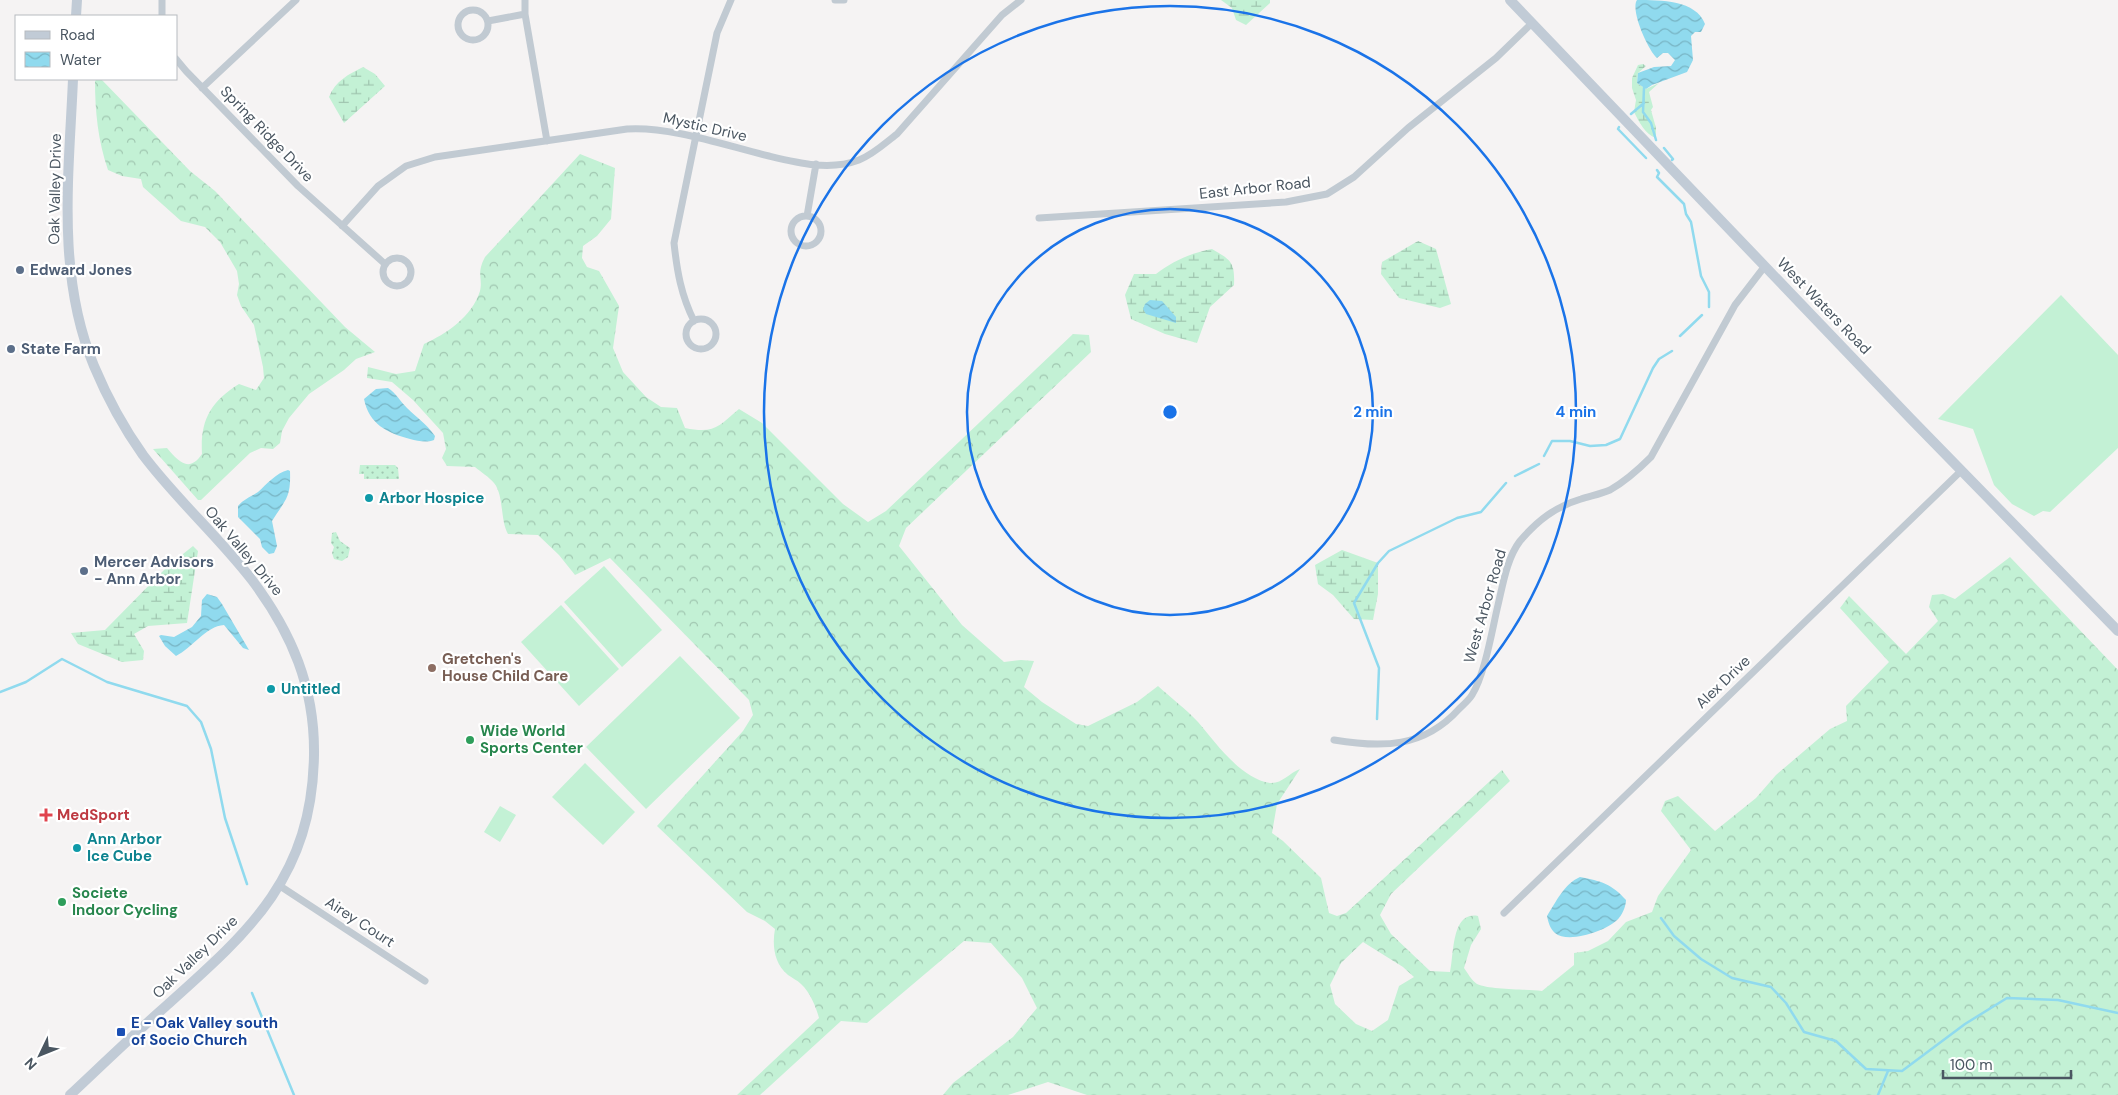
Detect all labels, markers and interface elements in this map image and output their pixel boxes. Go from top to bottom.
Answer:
legend [15,15,178,80]
text: Road [60,25,95,45]
text: Water [60,50,102,70]
street label: Spring Ridge Drive [216,82,318,186]
street label: Mystic Drive [661,108,749,146]
street label: Oak Valley Drive [44,133,66,245]
street label: East Arbor Road [1198,172,1312,204]
street label: West Waters Road [1773,253,1875,359]
place label: Edward Jones [30,260,132,280]
marker: Edward Jones [14,264,26,276]
place label: State Farm [21,339,101,359]
marker: State Farm [5,343,17,355]
text: 2 min [1353,402,1393,422]
text: 4 min [1556,402,1596,422]
centre of rings [1161,403,1179,421]
place label: Arbor Hospice [379,488,484,508]
marker: Arbor Hospice [363,492,375,504]
street label: Oak Valley Drive [201,502,287,600]
street label: West Arbor Road [1459,547,1511,665]
place label: Mercer Advisors - Ann Arbor [94,552,214,589]
marker: Mercer Advisors - Ann Arbor [78,565,90,577]
place label: Gretchen's House Child Care [442,649,568,686]
street label: Alex Drive [1691,651,1755,713]
marker: Gretchen's House Child Care [426,662,438,674]
place label: Untitled [281,679,341,699]
marker: Untitled [265,683,277,695]
place label: Wide World Sports Center [480,721,583,758]
marker: Wide World Sports Center [464,734,476,746]
place label: MedSport [57,805,130,825]
marker: MedSport [39,808,53,822]
place label: Ann Arbor Ice Cube [87,829,162,866]
marker: Ann Arbor Ice Cube [71,842,83,854]
place label: Societe Indoor Cycling [72,883,178,920]
street label: Airey Court [321,892,399,952]
marker: Societe Indoor Cycling [56,896,68,908]
street label: Oak Valley Drive [148,911,242,1003]
place label: E - Oak Valley south of Socio Church [131,1013,278,1050]
marker: E - Oak Valley south of Socio Church [115,1026,127,1038]
north arrow [15,1030,65,1080]
scale bar [1943,1048,2070,1080]
text: N [20,1054,41,1074]
text: 100 m [1950,1055,1993,1075]

